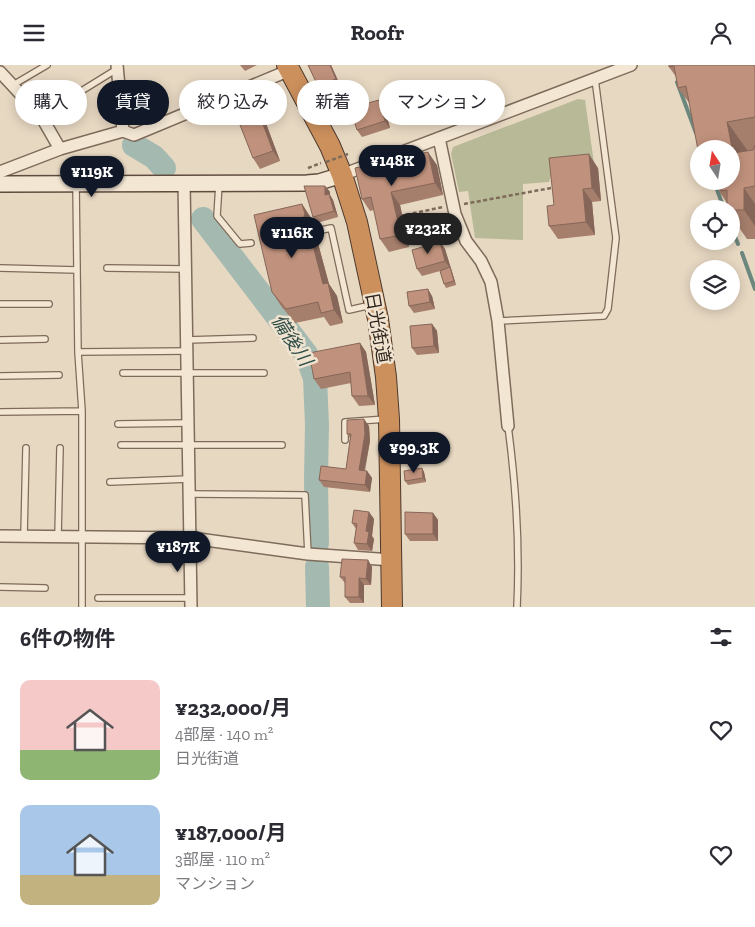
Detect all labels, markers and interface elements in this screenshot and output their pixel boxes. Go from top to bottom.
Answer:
icon: menu [20,19,48,47]
text: Roofr [350,19,405,46]
icon: person [707,19,735,47]
chip: 購入 [15,80,87,125]
chip: 賃貸 [97,80,169,125]
chip: 絞り込み [179,80,287,125]
chip: 新着 [297,80,369,125]
chip: マンション [379,80,505,125]
north arrow [690,140,740,190]
map controls [690,140,740,310]
pin: ¥148K [357,145,427,187]
text: ¥148K [370,151,414,170]
pin: ¥119K [57,155,127,198]
text: ¥119K [71,162,113,181]
button: locate [690,200,740,250]
pin: ¥232K [393,213,463,255]
pin: ¥116K [257,217,327,259]
text: ¥232K [405,219,451,238]
text: ¥116K [271,223,313,242]
button: layers [690,260,740,310]
street label: 日光街道 [361,291,395,365]
water label: 備後川 [267,310,318,372]
pin: ¥99.3K [373,431,455,474]
text: ¥99.3K [389,438,439,457]
pin: ¥187K [143,531,213,573]
text: ¥187K [156,537,200,556]
icon: filters [707,623,735,651]
text: 6件の物件 [20,626,115,651]
text: ¥232,000/月 [175,695,291,720]
icon: home [60,700,120,760]
icon: heart [707,716,735,744]
text: 4部屋 · 140 m² [175,725,273,744]
text: 日光街道 [175,749,239,768]
text: ¥187,000/月 [175,820,287,845]
icon: home [60,825,120,885]
icon: heart [707,841,735,869]
text: 3部屋 · 110 m² [175,850,270,869]
text: マンション [175,874,255,893]

